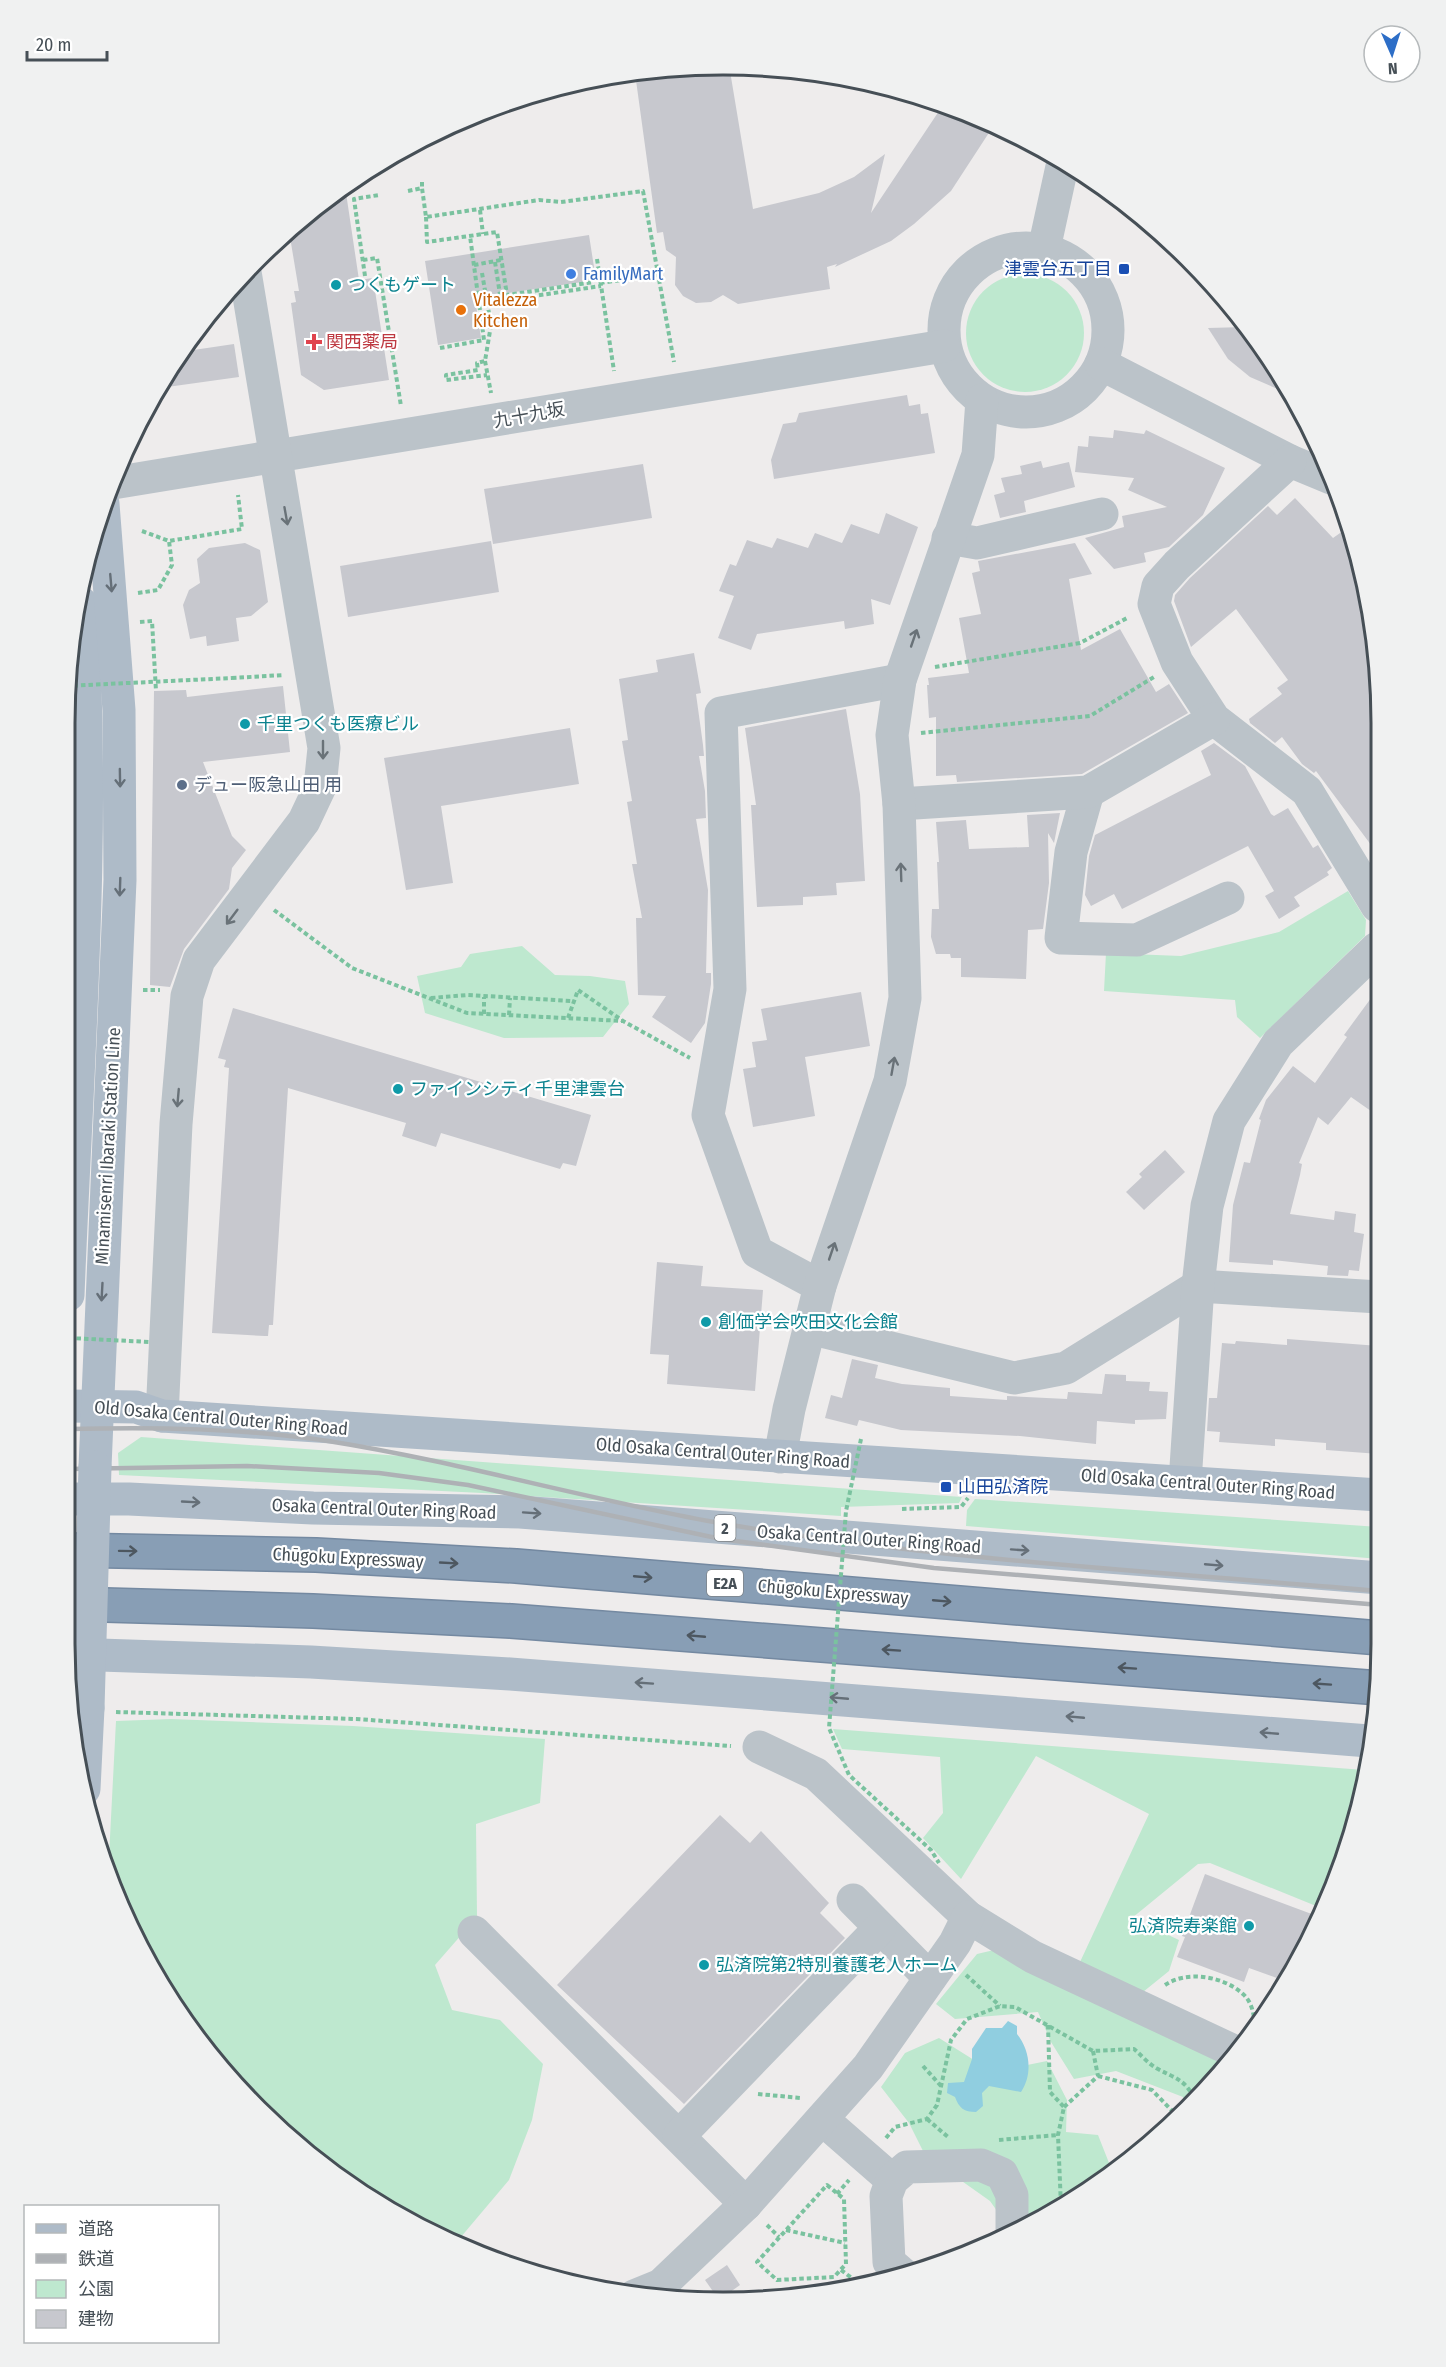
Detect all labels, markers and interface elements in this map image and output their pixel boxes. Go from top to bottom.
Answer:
scale bar [27,24,106,62]
north arrow [1362,24,1422,84]
text: 20 m [36,34,71,56]
text: N [1387,59,1398,78]
place label: 津雲台五丁目 [1004,258,1112,280]
marker: 津雲台五丁目 [1117,262,1131,276]
place label: FamilyMart [583,263,664,285]
marker: FamilyMart [564,267,578,281]
place label: つくもゲート [348,274,456,296]
marker: つくもゲート [329,278,343,292]
place label: Vitalezza Kitchen [473,289,538,332]
marker: Vitalezza Kitchen [454,303,468,317]
place label: 関西薬局 [326,331,398,353]
marker: 関西薬局 [307,335,321,349]
street label: 九十九坂 [492,398,566,432]
one-way arrow [281,505,292,525]
one-way arrow [106,573,117,593]
one-way arrow [909,629,920,648]
place label: 千里つくも医療ビル [257,713,419,735]
marker: 千里つくも医療ビル [238,717,252,731]
one-way arrow [317,739,329,759]
one-way arrow [114,768,125,788]
place label: デュー阪急山田 用 [194,774,342,796]
marker: デュー阪急山田 用 [175,778,189,792]
one-way arrow [895,862,907,882]
one-way arrow [114,877,125,897]
one-way arrow [226,908,238,924]
street label: Minamisenri Ibaraki Station Line [91,1027,125,1265]
one-way arrow [887,1057,898,1076]
place label: ファインシティ千里津雲台 [410,1078,625,1100]
marker: ファインシティ千里津雲台 [391,1082,405,1096]
one-way arrow [172,1088,183,1108]
one-way arrow [827,1242,838,1261]
one-way arrow [96,1282,107,1302]
place label: 創価学会吹田文化会館 [718,1311,898,1333]
marker: 創価学会吹田文化会館 [699,1315,713,1329]
street label: Old Osaka Central Outer Ring Road [93,1396,349,1440]
street label: Old Osaka Central Outer Ring Road [595,1433,851,1473]
street label: Old Osaka Central Outer Ring Road [1080,1464,1336,1504]
place label: 山田弘済院 [958,1476,1048,1498]
marker: 山田弘済院 [939,1480,953,1494]
street label: Osaka Central Outer Ring Road [271,1494,497,1524]
one-way arrow [180,1496,200,1507]
one-way arrow [522,1508,542,1519]
road number: 2 [714,1515,736,1541]
street label: Osaka Central Outer Ring Road [756,1520,982,1558]
street label: Chūgoku Expressway [272,1543,424,1573]
one-way arrow [117,1545,137,1557]
one-way arrow [1010,1545,1030,1556]
one-way arrow [438,1557,458,1568]
one-way arrow [1204,1560,1224,1571]
road number: E2A [707,1570,743,1596]
one-way arrow [633,1571,653,1582]
street label: Chūgoku Expressway [757,1574,909,1610]
one-way arrow [932,1596,952,1607]
one-way arrow [687,1630,707,1641]
one-way arrow [881,1644,901,1655]
one-way arrow [1118,1662,1138,1673]
one-way arrow [635,1677,655,1688]
one-way arrow [1312,1678,1332,1689]
one-way arrow [829,1692,849,1703]
one-way arrow [1065,1711,1085,1722]
one-way arrow [1260,1727,1280,1738]
place label: 弘済院寿楽館 [1129,1915,1237,1937]
marker: 弘済院寿楽館 [1242,1919,1256,1933]
place label: 弘済院第2特別養護老人ホーム [716,1954,957,1976]
marker: 弘済院第2特別養護老人ホーム [697,1958,711,1972]
legend [24,2205,219,2343]
text: 道路 [78,2218,114,2240]
text: 鉄道 [78,2248,114,2270]
text: 公園 [78,2278,114,2300]
text: 建物 [78,2308,114,2330]

